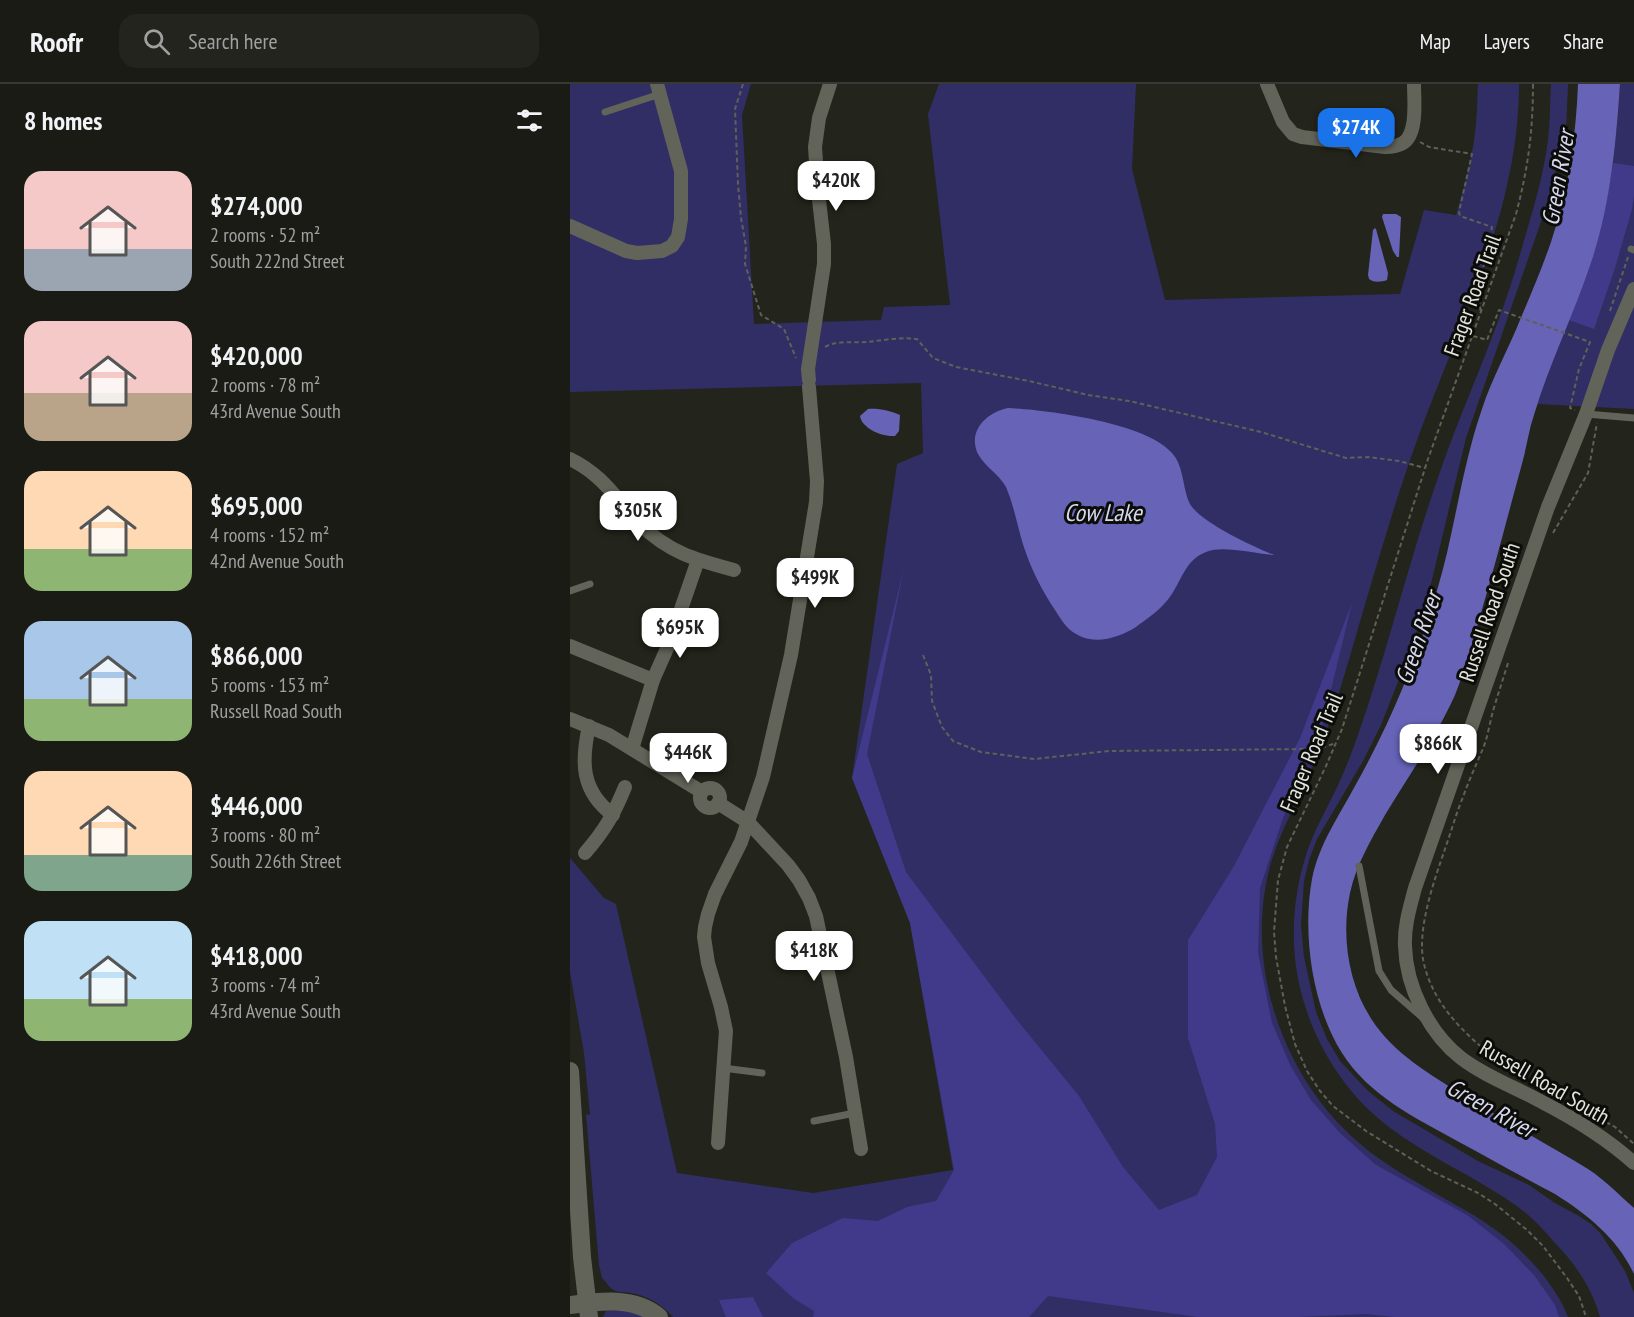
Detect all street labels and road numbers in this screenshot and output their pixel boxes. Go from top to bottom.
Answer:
street label: Frager Road Trail [1437,229,1507,360]
street label: Russell Road South [1452,539,1526,685]
street label: Frager Road Trail [1273,687,1349,816]
street label: Russell Road South [1475,1034,1615,1130]

